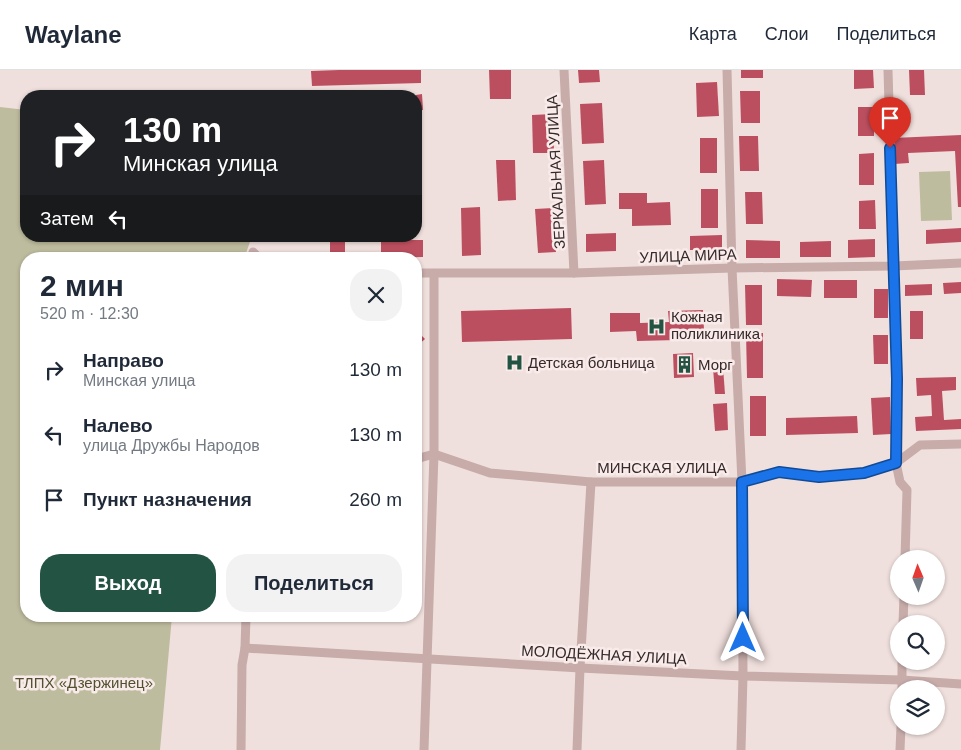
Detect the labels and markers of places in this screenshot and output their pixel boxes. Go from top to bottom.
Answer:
pin [869,97,911,148]
place label: Кожная поликлиника [671,308,761,342]
hospital icon: Кожная поликлиника [647,316,667,336]
hospital icon: Детская больница [504,353,524,373]
place label: Детская больница [528,354,655,371]
building icon: Морг [674,355,694,375]
place label: Морг [698,356,733,373]

